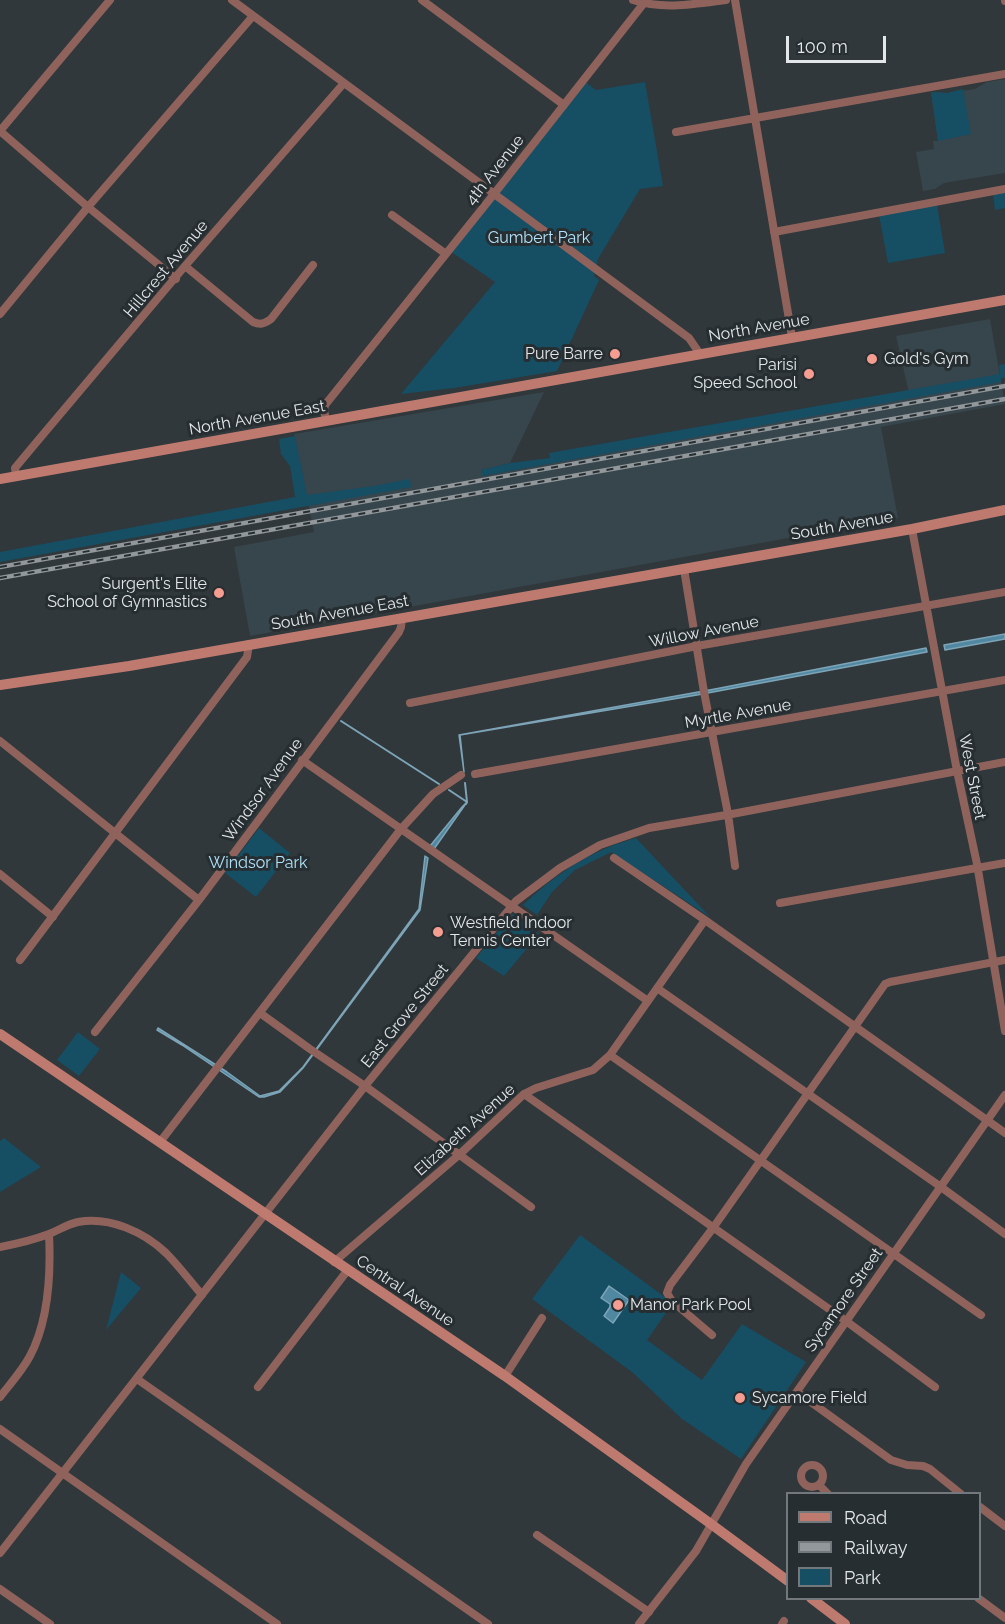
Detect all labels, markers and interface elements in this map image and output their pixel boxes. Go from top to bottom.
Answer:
scale bar [789,24,890,62]
text: 100 m [797,36,848,57]
street label: 4th Avenue [462,131,528,209]
street label: Hillcrest Avenue [120,217,212,321]
park label: Gumbert Park [488,228,590,248]
street label: North Avenue [707,310,811,346]
place label: Pure Barre [525,344,603,364]
marker: Pure Barre [608,347,622,361]
place label: Gold's Gym [884,349,969,369]
marker: Gold's Gym [865,352,879,366]
place label: Parisi Speed School [693,355,797,393]
marker: Parisi Speed School [802,367,816,381]
street label: North Avenue East [187,397,327,439]
street label: South Avenue [789,508,895,544]
place label: Surgent's Elite School of Gymnastics [47,574,207,612]
marker: Surgent's Elite School of Gymnastics [212,586,226,600]
street label: South Avenue East [270,591,410,635]
street label: Willow Avenue [647,612,761,652]
street label: Myrtle Avenue [683,695,793,733]
street label: West Street [954,733,990,821]
street label: Windsor Avenue [219,735,307,845]
park label: Windsor Park [208,853,308,873]
place label: Westfield Indoor Tennis Center [450,913,572,951]
marker: Westfield Indoor Tennis Center [431,925,445,939]
street label: East Grove Street [357,960,453,1072]
street label: Elizabeth Avenue [411,1080,519,1180]
street label: Sycamore Street [801,1244,887,1356]
street label: Central Avenue [352,1251,458,1331]
place label: Manor Park Pool [630,1295,751,1315]
marker: Manor Park Pool [611,1298,625,1312]
place label: Sycamore Field [752,1388,867,1408]
marker: Sycamore Field [733,1391,747,1405]
legend [786,1492,981,1600]
text: Road [844,1507,887,1528]
text: Railway [844,1537,908,1558]
text: Park [844,1567,881,1588]

